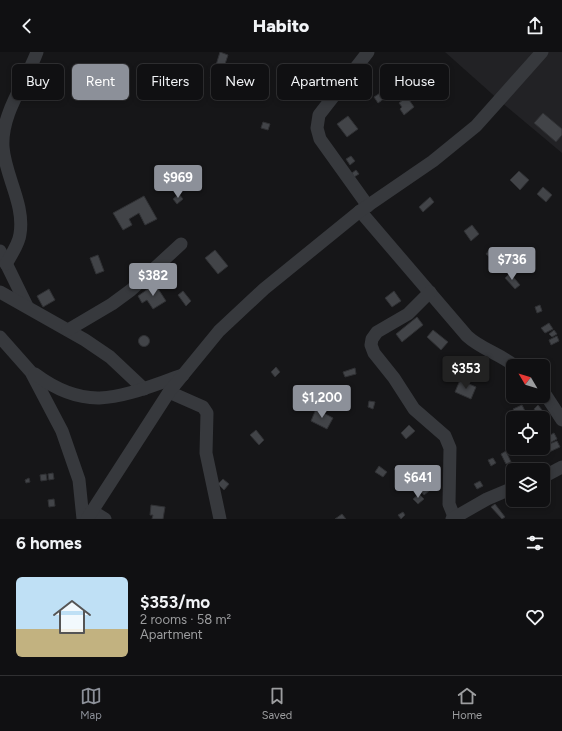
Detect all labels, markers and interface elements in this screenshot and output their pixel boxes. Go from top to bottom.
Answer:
icon: back [16,15,38,37]
text: Habito [253,15,309,37]
icon: share [524,15,546,37]
chip: Buy [12,64,64,100]
chip: Rent [72,64,129,100]
chip: Filters [137,64,203,100]
chip: New [211,64,269,100]
chip: Apartment [277,64,372,100]
chip: House [380,64,449,100]
pin: $969 [154,165,202,199]
text: $969 [163,170,193,185]
pin: $736 [488,247,536,281]
text: $736 [497,252,527,267]
pin: $382 [129,263,177,297]
text: $382 [138,268,168,283]
pin: $353 [442,356,490,390]
north arrow [506,359,550,403]
map controls [506,359,550,507]
text: $353 [451,361,481,376]
pin: $1,200 [289,385,355,419]
text: $1,200 [302,390,342,405]
button: locate [506,411,550,455]
button: layers [506,463,550,507]
pin: $641 [394,465,442,499]
text: $641 [404,470,432,485]
icon: filters [524,532,546,554]
text: 6 homes [16,533,82,553]
text: $353/mo [140,592,210,612]
icon: home [48,593,96,641]
icon: heart [524,606,546,628]
text: 2 rooms · 58 m² [140,612,231,627]
text: Apartment [140,627,203,642]
tab: Map [80,685,102,722]
tab: Saved [262,685,292,722]
tab: Home [452,685,482,722]

